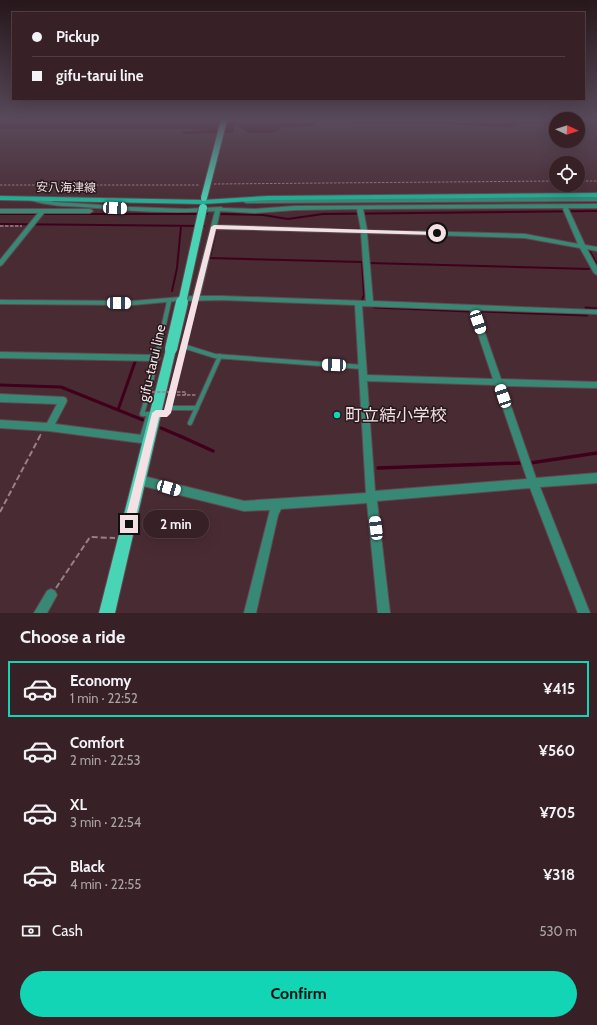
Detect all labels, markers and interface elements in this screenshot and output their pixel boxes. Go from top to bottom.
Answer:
text: Pickup [56,28,99,46]
text: gifu-tarui line [56,67,144,85]
north arrow [549,112,585,148]
map controls [549,112,585,192]
button: locate [549,156,585,192]
street label: 安八海津線 [36,179,96,195]
car [103,201,127,215]
route start [428,224,446,242]
car [107,297,131,309]
car [468,309,488,335]
street label: gifu-tarui line [134,323,170,403]
car [322,359,346,371]
car [493,383,513,409]
place label: 町立結小学校 [345,405,447,425]
marker: 町立結小学校 [332,410,342,420]
car [156,479,182,497]
callout: 2 min [143,510,209,538]
route end [120,515,138,533]
car [369,515,383,541]
text: 2 min [160,516,192,532]
text: Choose a ride [20,626,125,648]
icon: car [22,671,58,707]
text: Economy [70,672,131,690]
text: ¥415 [543,680,575,698]
text: 1 min · 22:52 [70,690,138,706]
icon: car [22,733,58,769]
text: Comfort [70,734,124,752]
text: ¥560 [539,742,575,760]
text: 2 min · 22:53 [70,752,141,768]
icon: car [22,795,58,831]
text: XL [70,796,87,814]
text: ¥705 [540,804,575,822]
text: 3 min · 22:54 [70,814,141,830]
icon: car [22,857,58,893]
text: Black [70,858,105,876]
text: ¥318 [543,866,575,884]
text: 4 min · 22:55 [70,876,141,892]
icon: cash [20,920,42,942]
text: Cash [52,922,83,940]
text: 530 m [540,923,577,939]
button: Confirm [20,971,577,1017]

